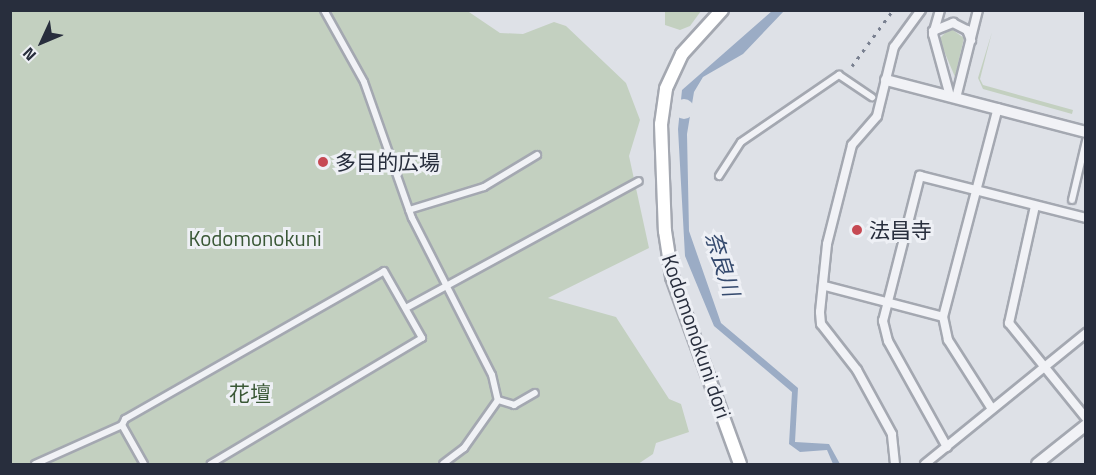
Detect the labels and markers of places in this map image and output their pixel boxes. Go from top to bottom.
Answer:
place label: 多目的広場 [335,149,440,175]
marker: 多目的広場 [316,155,330,169]
place label: 法昌寺 [869,217,932,243]
marker: 法昌寺 [850,223,864,237]

